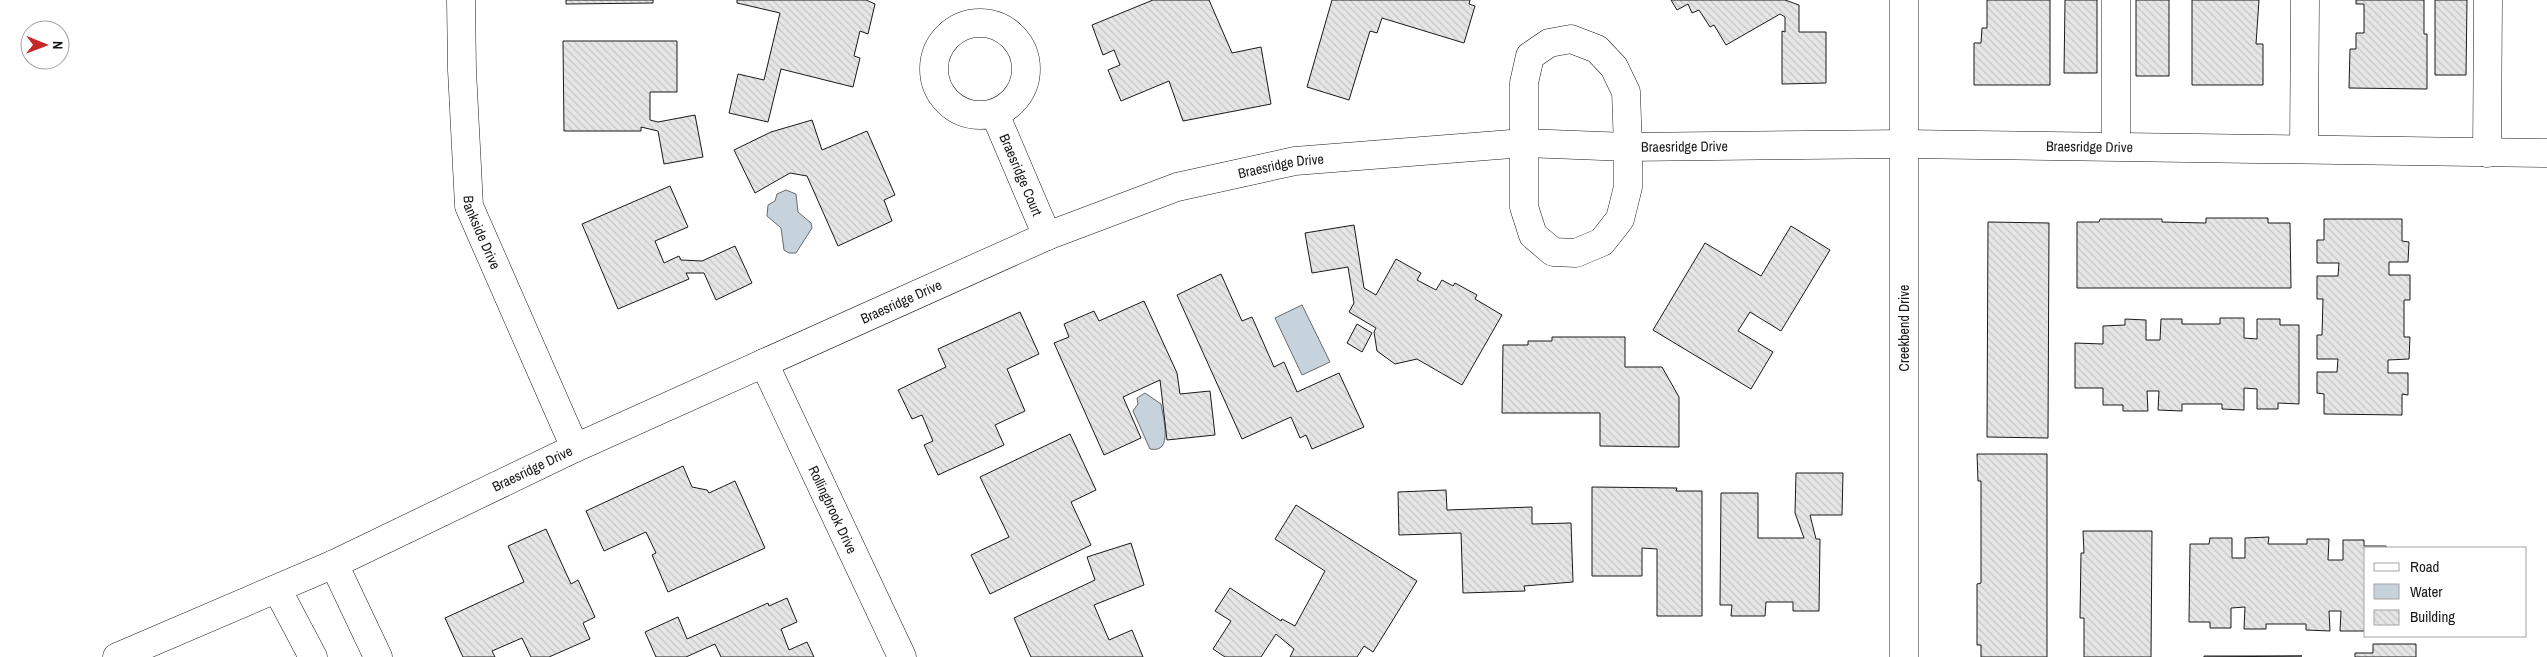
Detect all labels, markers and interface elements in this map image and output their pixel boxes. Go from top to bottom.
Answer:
north arrow [20,20,70,70]
text: N [49,41,67,50]
street label: Braesridge Court [995,131,1046,219]
street label: Braesridge Drive [1641,137,1728,156]
street label: Braesridge Drive [2046,137,2133,156]
street label: Braesridge Drive [1236,150,1324,182]
street label: Bankside Drive [459,195,505,272]
street label: Braesridge Drive [858,276,944,328]
street label: Creekbend Drive [1895,285,1913,371]
street label: Braesridge Drive [489,442,575,496]
street label: Rollingbrook Drive [804,463,861,557]
legend [2364,547,2527,637]
text: Road [2410,556,2439,577]
text: Water [2410,581,2442,602]
text: Building [2410,606,2455,627]

